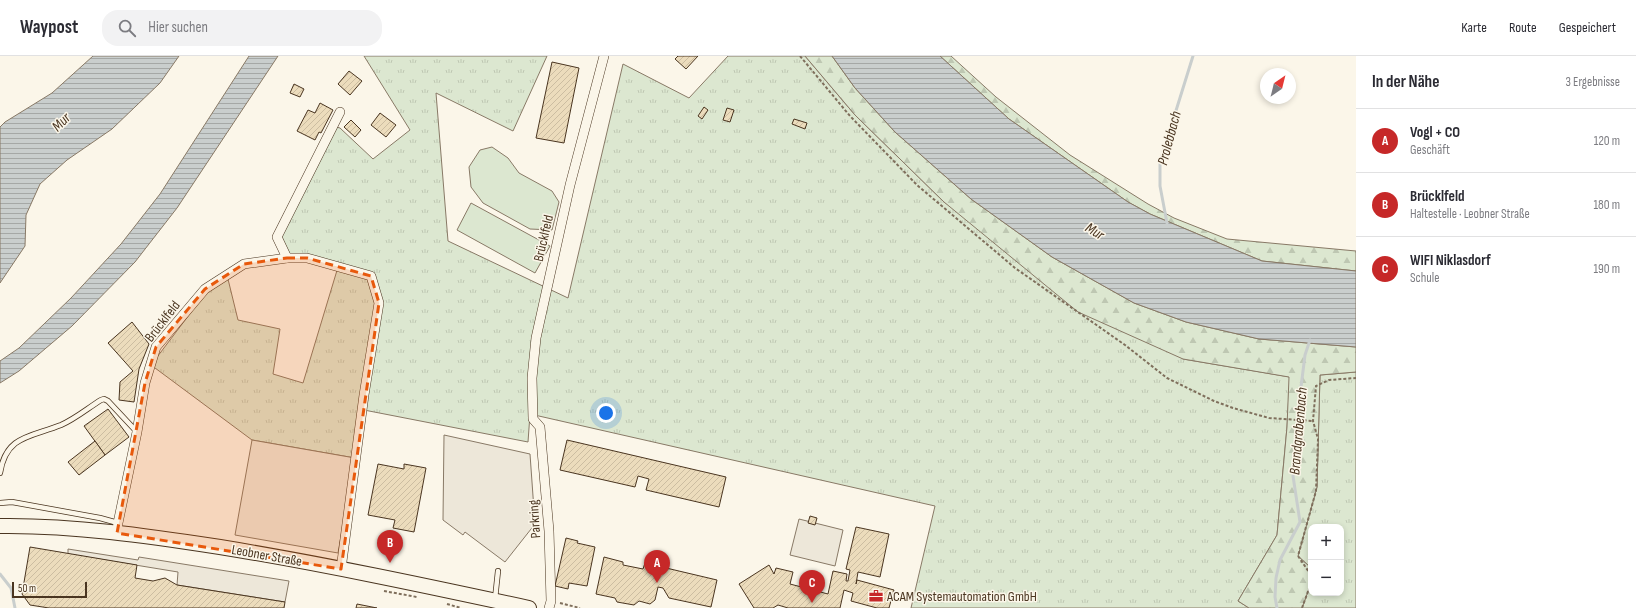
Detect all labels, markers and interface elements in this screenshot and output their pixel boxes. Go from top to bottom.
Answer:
search box [102,10,382,46]
text: Waypost [20,16,78,39]
icon: search [116,17,138,39]
text: Hier suchen [148,18,208,37]
text: Karte [1461,19,1487,36]
text: Route [1509,19,1537,36]
text: Gespeichert [1559,19,1616,36]
north arrow [1260,68,1296,104]
text: In der Nähe [1372,72,1439,92]
text: 3 Ergebnisse [1566,74,1620,90]
water label: Mur [48,108,75,136]
water label: Prolebbach [1153,109,1186,167]
text: Vogl + CO [1410,123,1460,142]
text: A [1382,133,1388,149]
text: 120 m [1594,133,1620,149]
text: Geschäft [1410,142,1450,158]
text: Brücklfeld [1410,187,1465,206]
text: B [1382,197,1388,213]
text: 180 m [1594,197,1620,213]
text: Haltestelle · Leobner Straße [1410,206,1530,222]
street label: Brücklfeld [530,213,557,263]
water label: Mur [1082,218,1109,245]
text: WIFI Niklasdorf [1410,251,1491,270]
text: C [1382,261,1388,277]
text: 190 m [1593,261,1620,277]
text: Schule [1410,270,1439,286]
street label: Brücklfeld [141,297,184,345]
water label: Brandgrabenbach [1285,387,1312,476]
your location [596,403,616,423]
street label: Parkring [525,499,544,539]
map controls [1308,524,1344,596]
button: + [1308,524,1344,560]
pin: B [377,530,403,563]
street label: Leobner Straße [230,541,303,570]
pin: A [644,550,670,583]
button: − [1308,560,1344,596]
pin: C [799,570,825,603]
scale bar [12,580,87,599]
text: 50 m [18,582,36,595]
office icon: ACAM Systemautomation GmbH [868,588,884,604]
place label: ACAM Systemautomation GmbH [886,588,1037,605]

